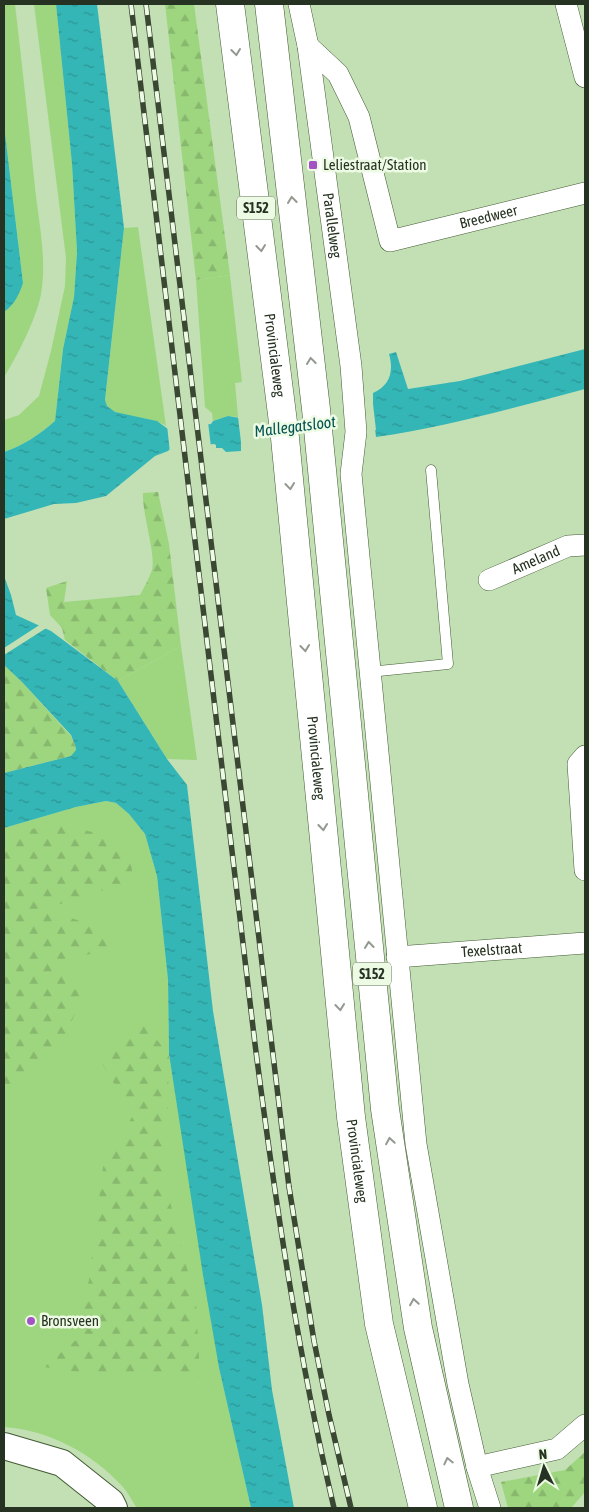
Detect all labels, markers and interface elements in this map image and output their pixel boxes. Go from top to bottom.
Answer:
one-way arrow [230,48,241,56]
place label: Leliestraat/Station [323,156,427,173]
marker: Leliestraat/Station [307,159,319,171]
street label: Parallelweg [320,192,345,260]
one-way arrow [287,195,298,203]
road number: S152 [237,197,275,220]
street label: Breedweer [458,201,519,232]
one-way arrow [255,244,266,252]
street label: Provincialeweg [261,312,289,399]
one-way arrow [306,357,317,365]
water label: Mallegatsloot [253,412,337,441]
one-way arrow [284,483,295,491]
street label: Ameland [509,542,562,577]
one-way arrow [300,645,311,653]
street label: Provincialeweg [304,715,329,801]
one-way arrow [317,824,328,832]
street label: Texelstraat [461,939,523,960]
one-way arrow [364,941,375,949]
road number: S152 [353,962,391,986]
one-way arrow [334,1003,345,1011]
street label: Provincialeweg [343,1118,372,1204]
one-way arrow [385,1137,395,1146]
one-way arrow [409,1298,420,1306]
place label: Bronsveen [41,1312,99,1329]
marker: Bronsveen [25,1315,37,1327]
north arrow [519,1442,569,1492]
text: N [538,1446,548,1462]
one-way arrow [443,1456,454,1465]

